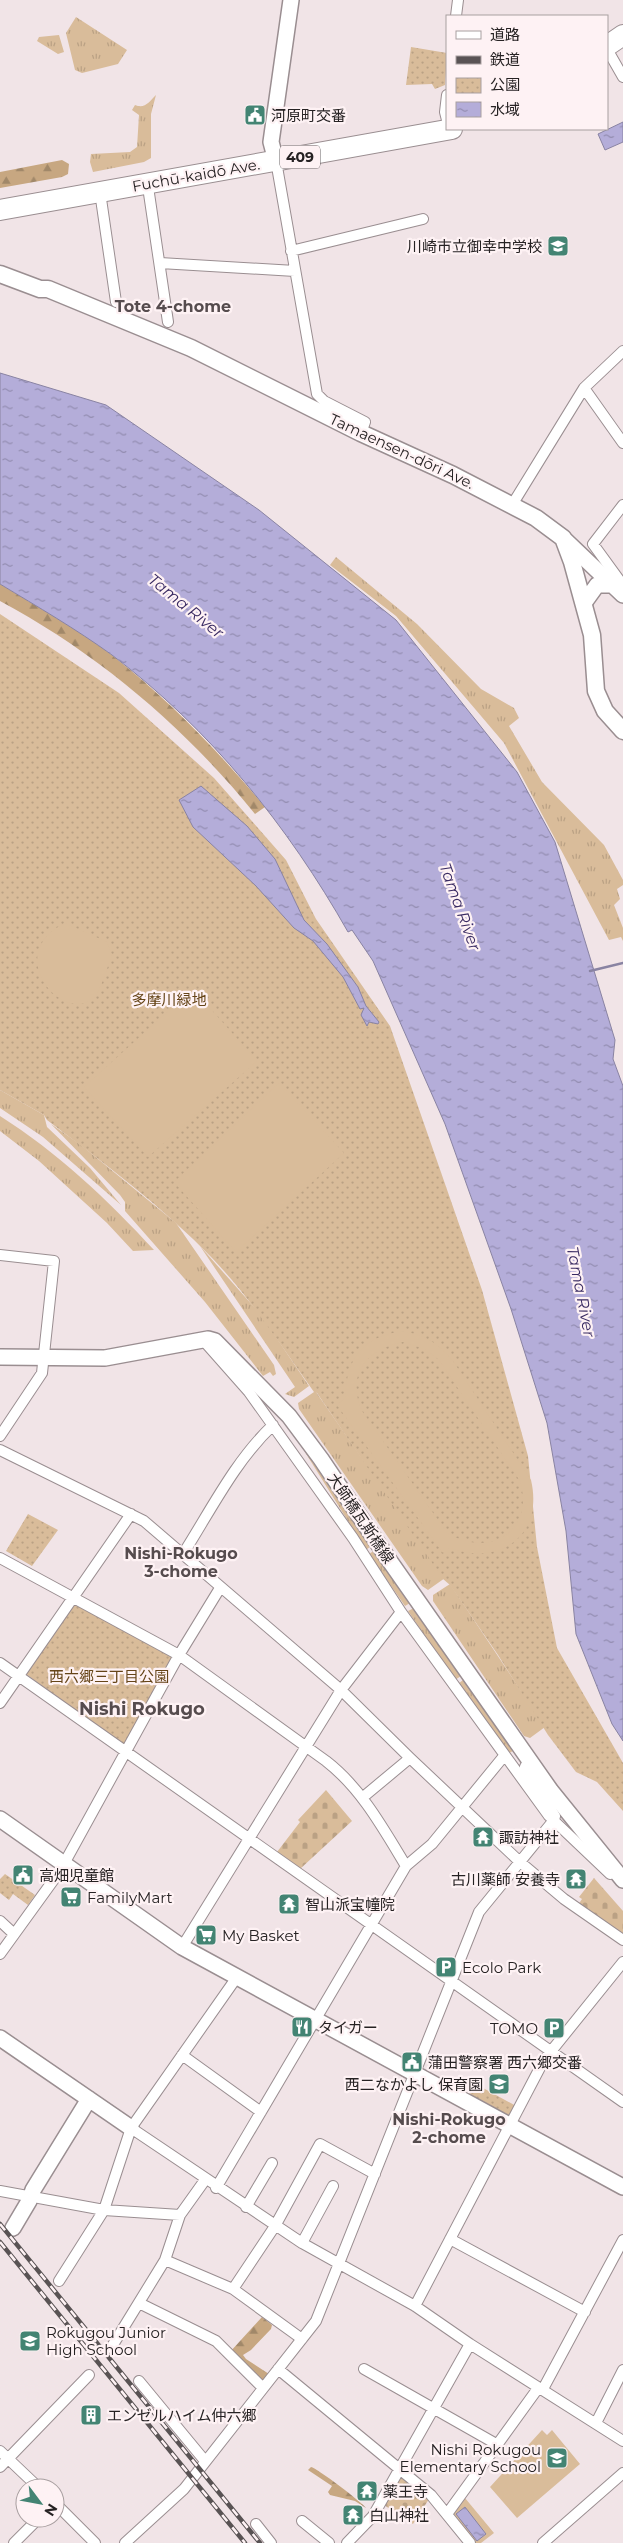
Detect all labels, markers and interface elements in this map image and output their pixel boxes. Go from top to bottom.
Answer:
legend [446,15,608,130]
text: 道路 [490,25,520,44]
text: 鉄道 [490,50,520,69]
text: 公園 [490,75,520,94]
text: 水域 [490,100,520,119]
public building icon: 河原町交番 [243,103,267,127]
place label: 河原町交番 [271,106,346,125]
road number: 409 [280,146,320,168]
street label: Fuchū-kaidō Ave. [131,154,261,196]
school or university icon: 川崎市立御幸中学校 [546,234,570,258]
place label: 川崎市立御幸中学校 [407,237,542,256]
district label: Tote 4-chome [115,297,231,316]
street label: Tamaensen-dōri Ave. [327,409,477,493]
water label: Tama River [144,570,228,643]
water label: Tama River [435,861,485,954]
park label: 多摩川緑地 [131,990,207,1009]
water label: Tama River [563,1245,599,1339]
street label: 大師橋瓦斯橋線 [324,1469,398,1567]
district label: Nishi-Rokugo 3-chome [124,1544,238,1581]
park label: 西六郷三丁目公園 [49,1667,169,1686]
district label: Nishi Rokugo [79,1698,205,1720]
temple icon: 諏訪神社 [471,1825,495,1849]
place label: 諏訪神社 [499,1828,559,1847]
public building icon: 高畑児童館 [11,1863,35,1887]
place label: 高畑児童館 [39,1866,114,1885]
temple icon: 古川薬師 安養寺 [564,1867,588,1891]
place label: 古川薬師 安養寺 [451,1870,560,1889]
supermarket icon: FamilyMart [59,1885,83,1909]
place label: FamilyMart [87,1888,173,1907]
temple icon: 智山派宝幢院 [277,1892,301,1916]
place label: 智山派宝幢院 [305,1895,395,1914]
supermarket icon: My Basket [194,1923,218,1947]
place label: My Basket [222,1926,300,1945]
parking icon: Ecolo Park [434,1955,458,1979]
place label: Ecolo Park [462,1958,541,1977]
restaurant icon: タイガー [290,2015,314,2039]
parking icon: TOMO [542,2016,566,2040]
place label: タイガー [318,2018,378,2037]
place label: TOMO [490,2019,538,2038]
public building icon: 蒲田警察署 西六郷交番 [400,2050,424,2074]
place label: 蒲田警察署 西六郷交番 [428,2053,582,2072]
school or university icon: 西二なかよし 保育園 [487,2072,511,2096]
place label: 西二なかよし 保育園 [345,2075,483,2094]
district label: Nishi-Rokugo 2-chome [392,2110,506,2147]
place label: Rokugou Junior High School [46,2323,166,2359]
school or university icon: Rokugou Junior High School [18,2329,42,2353]
building icon: エンゼルハイム仲六郷 [79,2403,103,2427]
place label: エンゼルハイム仲六郷 [107,2406,256,2425]
place label: Nishi Rokugou Elementary School [400,2440,541,2476]
school or university icon: Nishi Rokugou Elementary School [545,2446,569,2470]
north arrow [15,2478,65,2528]
temple icon: 薬王寺 [355,2479,379,2503]
place label: 薬王寺 [383,2482,428,2501]
text: N [40,2500,62,2519]
temple icon: 白山神社 [341,2503,365,2527]
place label: 白山神社 [369,2506,429,2525]

